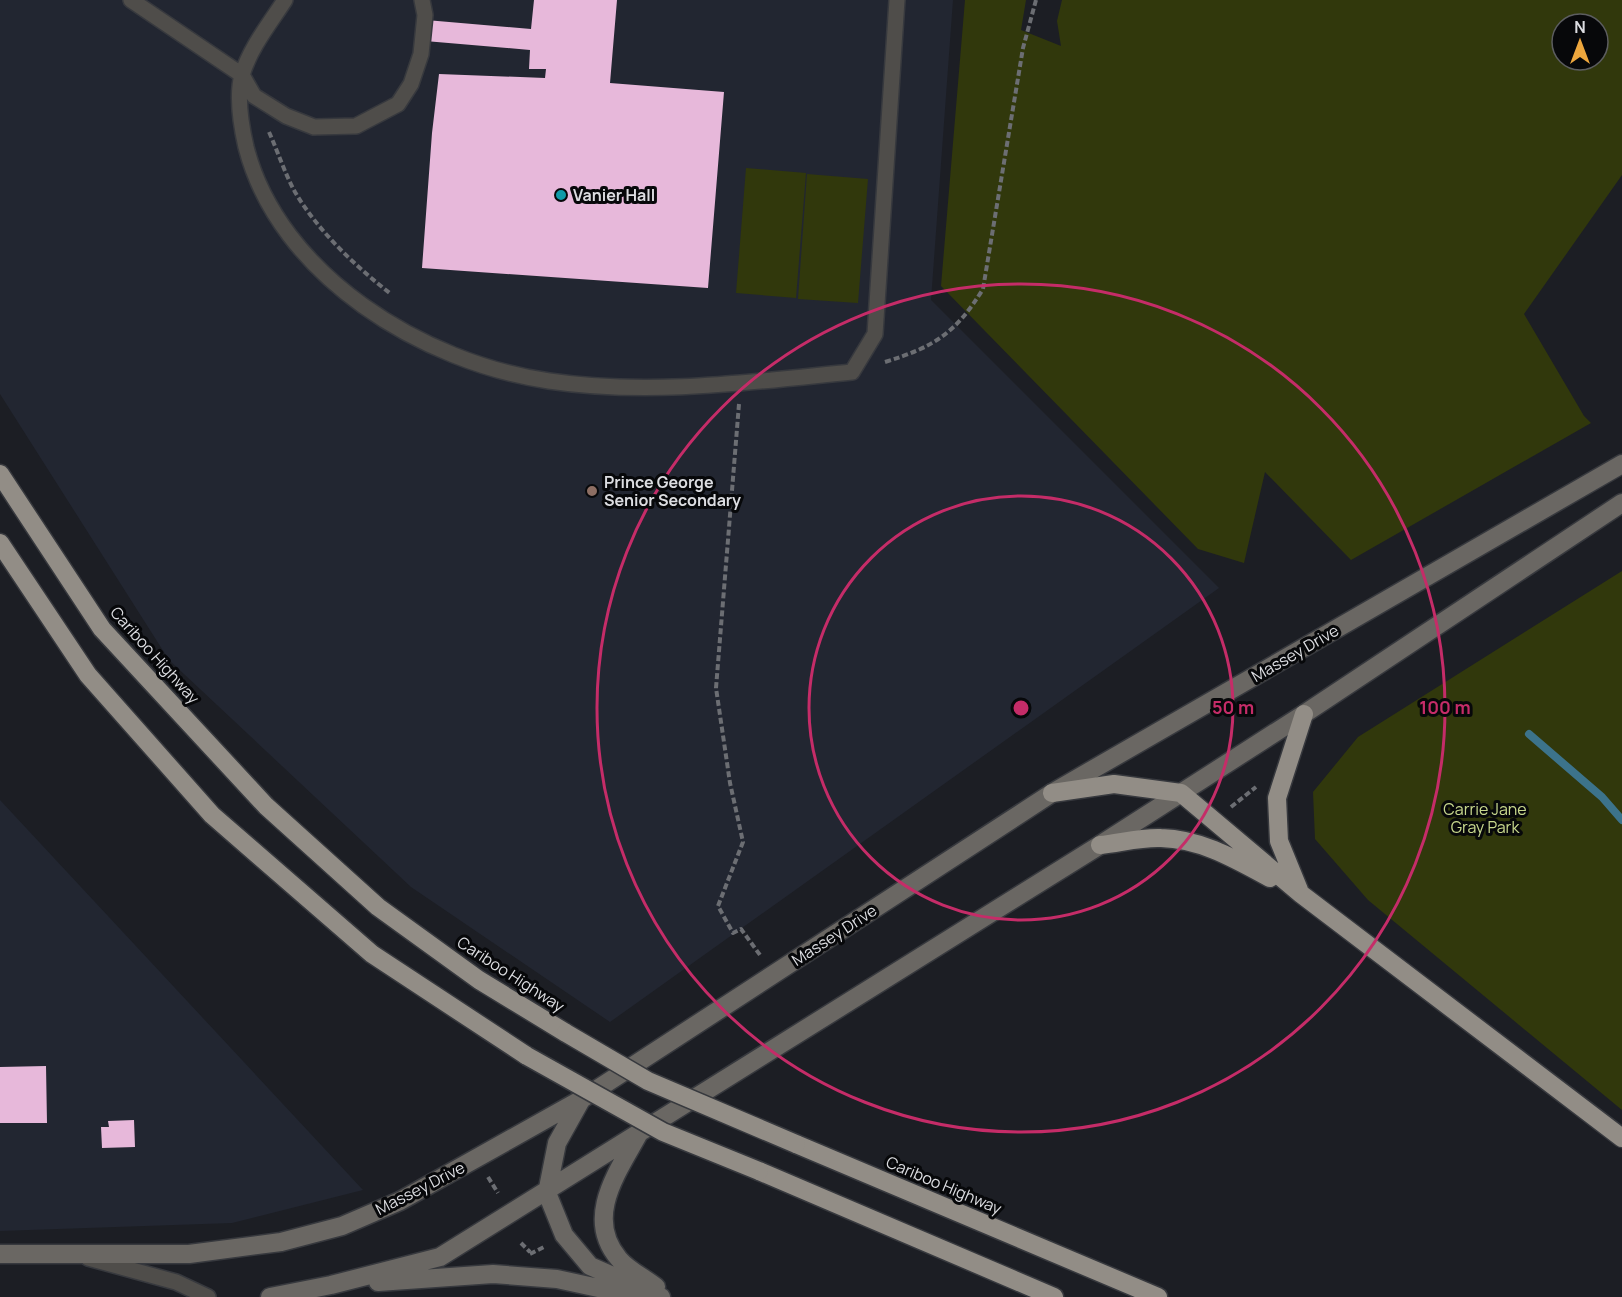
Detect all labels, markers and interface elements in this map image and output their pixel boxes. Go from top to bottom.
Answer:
north arrow [1550,12,1610,72]
text: N [1574,16,1586,38]
place label: Vanier Hall [573,184,655,206]
marker: Vanier Hall [554,188,568,202]
place label: Prince George Senior Secondary [604,471,741,511]
marker: Prince George Senior Secondary [585,484,599,498]
street label: Cariboo Highway [105,602,205,709]
street label: Massey Drive [1247,619,1343,687]
text: 50 m [1212,695,1254,719]
text: 100 m [1419,695,1471,719]
centre of rings [1011,698,1031,718]
park label: Carrie Jane Gray Park [1443,798,1527,838]
street label: Massey Drive [787,899,881,971]
street label: Cariboo Highway [453,931,569,1017]
street label: Cariboo Highway [883,1151,1006,1220]
street label: Massey Drive [372,1156,468,1220]

